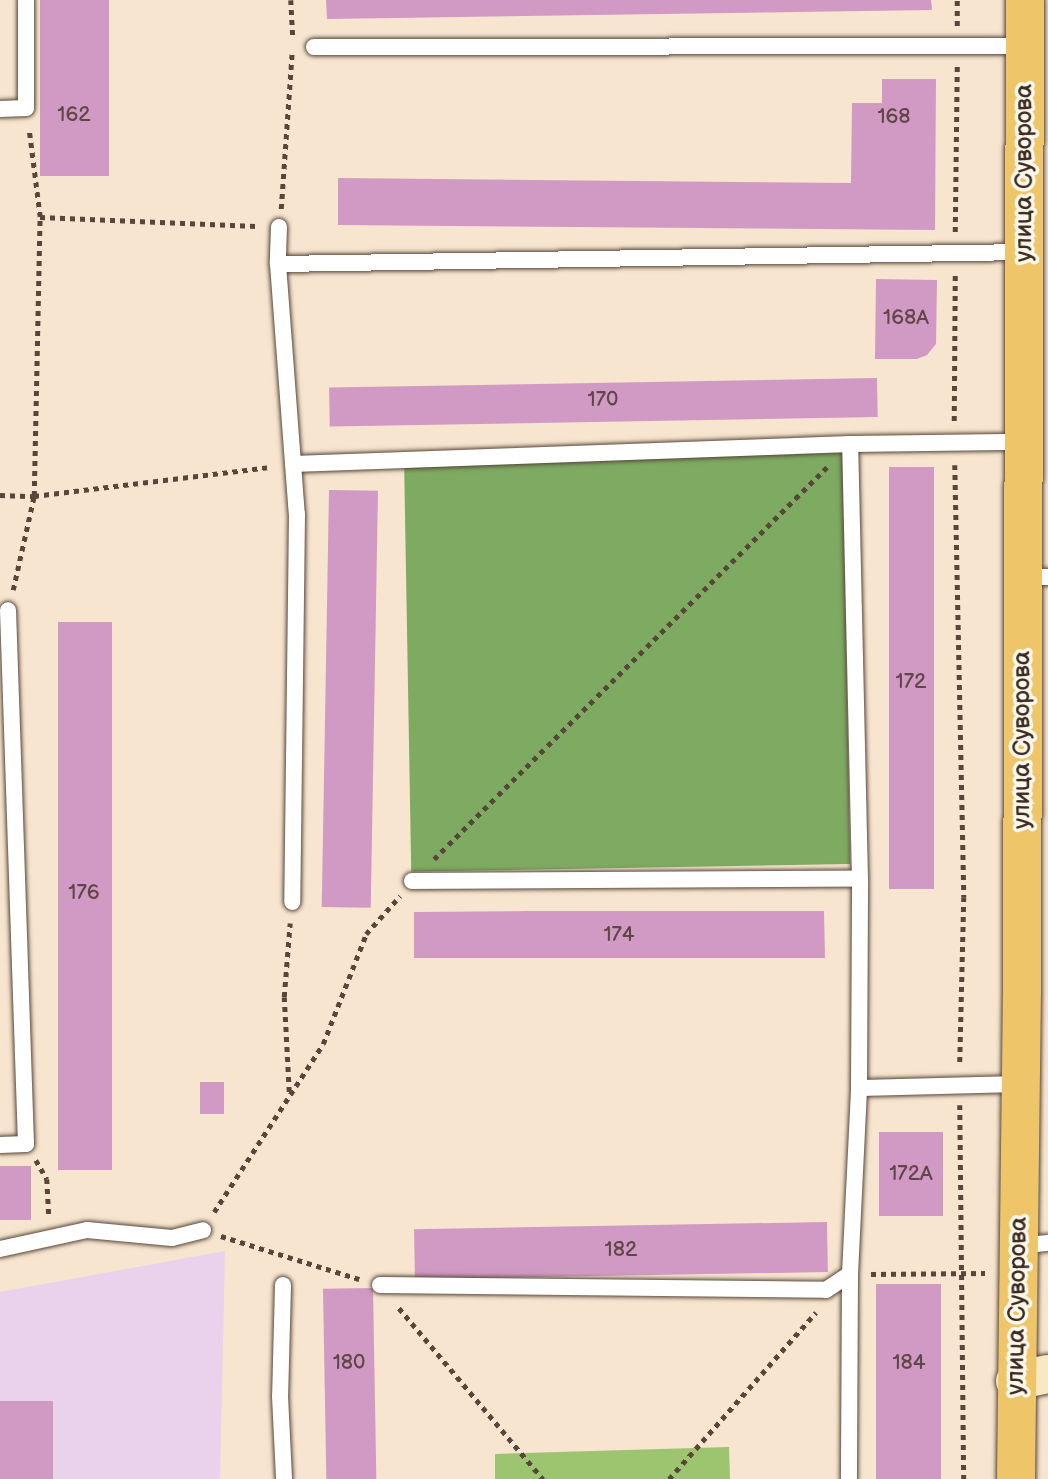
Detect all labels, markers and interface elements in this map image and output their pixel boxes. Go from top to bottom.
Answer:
street label: улица Суворова [1010,84,1038,262]
house number: 162 [57,102,91,128]
house number: 168 [877,104,911,130]
house number: 168А [883,305,929,331]
house number: 170 [588,387,618,413]
street label: улица Суворова [1008,651,1036,829]
house number: 172 [896,669,926,695]
house number: 176 [68,880,100,906]
house number: 174 [603,922,635,948]
house number: 172А [889,1161,933,1187]
street label: улица Суворова [1001,1217,1033,1395]
house number: 182 [605,1237,637,1263]
house number: 180 [333,1350,365,1376]
house number: 184 [892,1350,926,1376]

